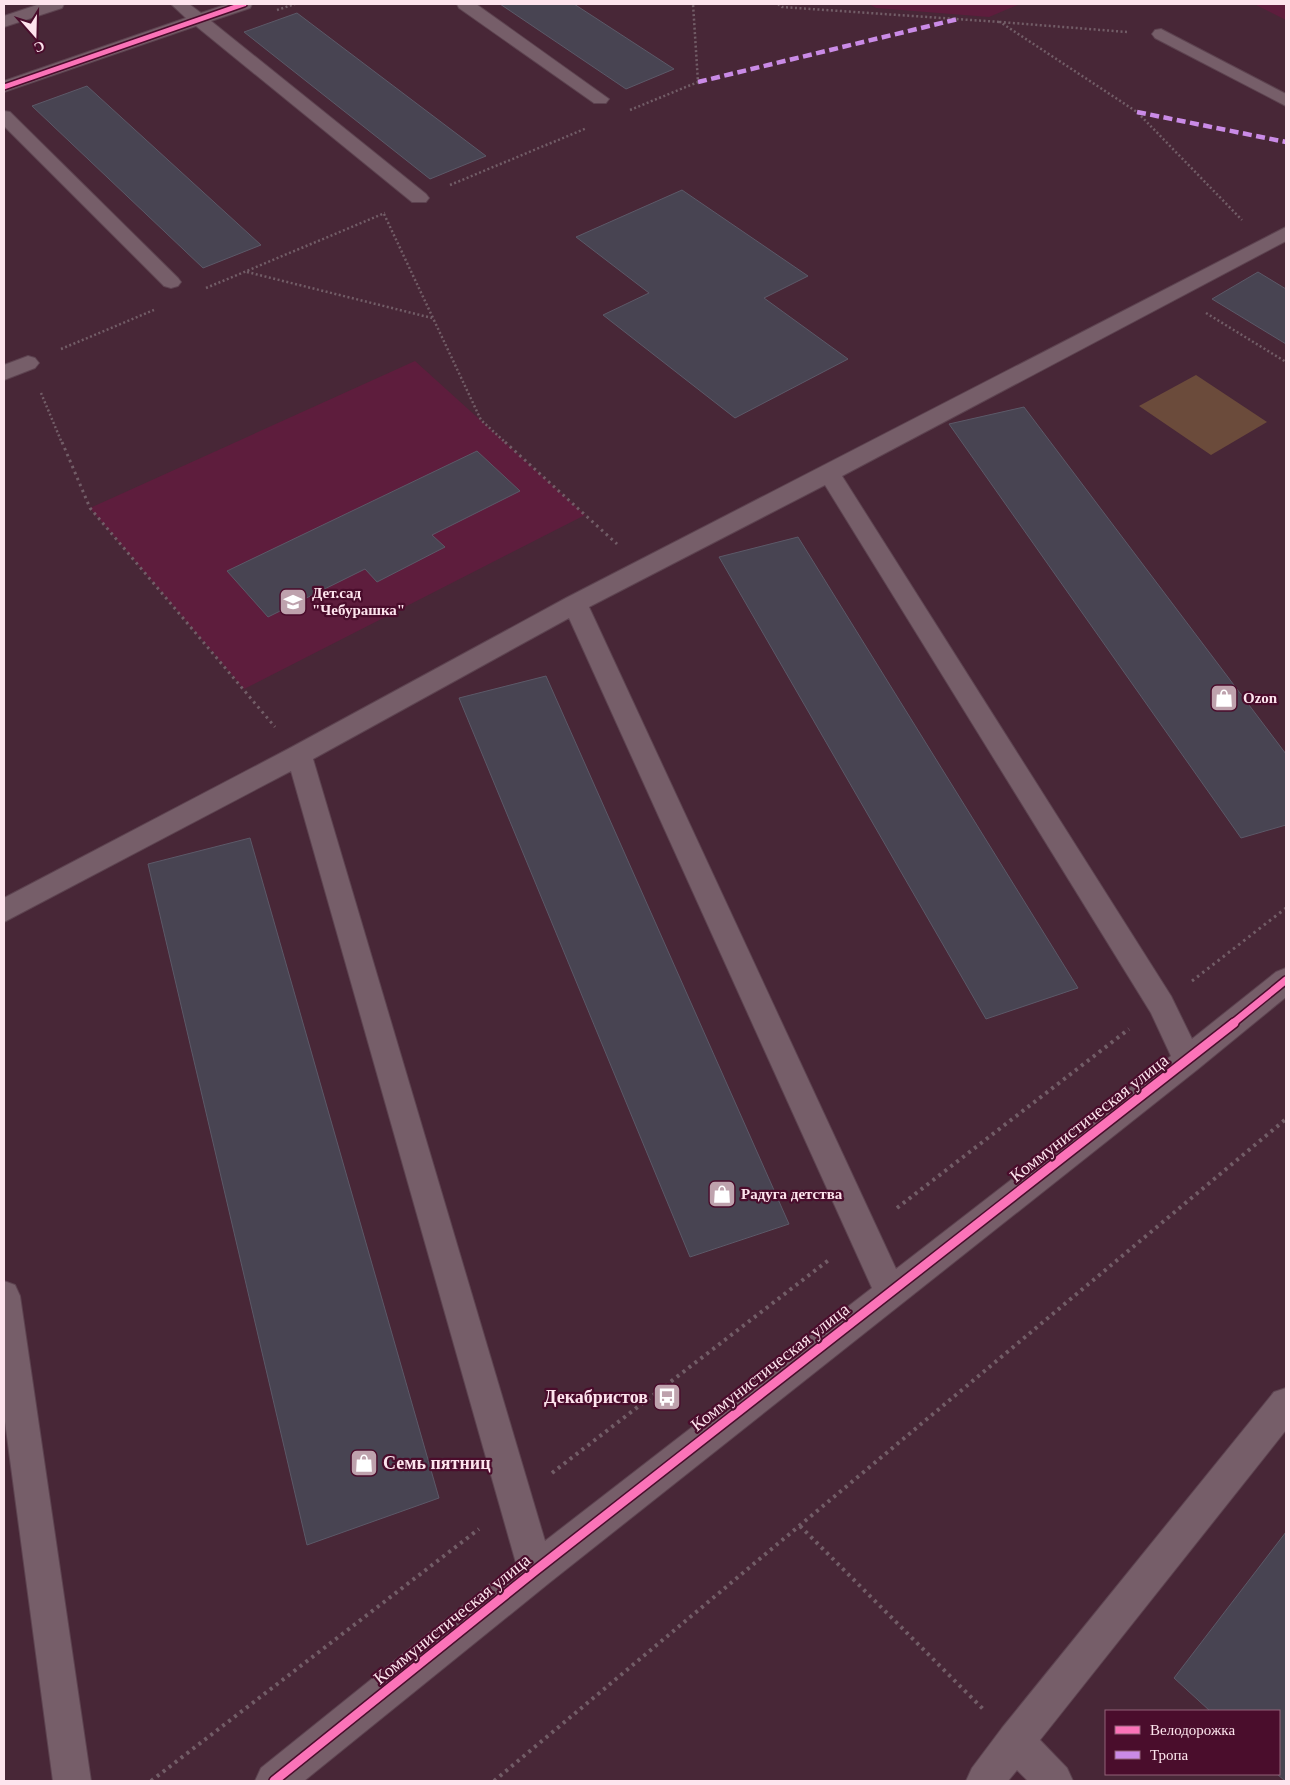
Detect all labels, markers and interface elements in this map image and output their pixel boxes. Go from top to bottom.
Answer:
north arrow [10,10,60,60]
text: С [32,38,47,56]
place label: Дет.сад "Чебурашка" [312,585,405,618]
school or university icon: Дет.сад "Чебурашка" [278,587,308,617]
shop icon: Ozon [1209,683,1239,713]
place label: Ozon [1243,690,1278,706]
street label: Коммунистическая улица [1006,1050,1172,1186]
shop icon: Радуга детства [707,1179,737,1209]
place label: Радуга детства [741,1186,843,1202]
street label: Коммунистическая улица [687,1299,853,1435]
bus stop icon: Декабристов [652,1382,682,1412]
place label: Декабристов [544,1387,648,1407]
shop icon: Семь пятниц [349,1448,379,1478]
place label: Семь пятниц [383,1453,491,1473]
street label: Коммунистическая улица [370,1550,534,1688]
legend [1105,1710,1280,1775]
text: Велодорожка [1150,1722,1235,1738]
text: Тропа [1150,1747,1189,1763]

